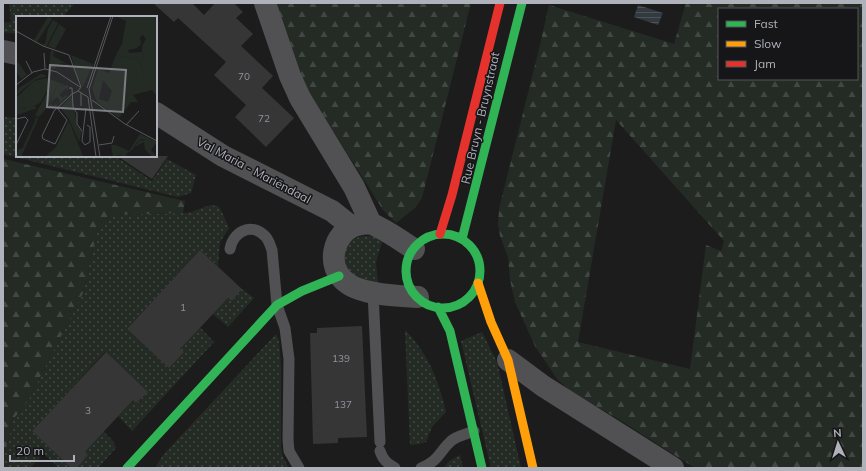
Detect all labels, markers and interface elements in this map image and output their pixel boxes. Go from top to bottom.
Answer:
legend [718,8,858,80]
inset map [16,16,157,157]
text: Fast [754,16,778,31]
text: Slow [754,36,782,51]
street label: Rue Bruyn - Bruynstraat [458,51,502,185]
text: Jam [754,56,776,71]
house number: 70 [238,70,250,83]
house number: 72 [258,112,270,125]
street label: Val Maria - Mariëndaal [194,134,314,206]
house number: 1 [180,301,186,314]
house number: 139 [332,352,350,365]
house number: 137 [334,398,352,411]
house number: 3 [85,404,91,417]
north arrow [818,423,858,463]
text: N [833,426,842,440]
scale bar [10,437,74,463]
text: 20 m [16,443,44,458]

